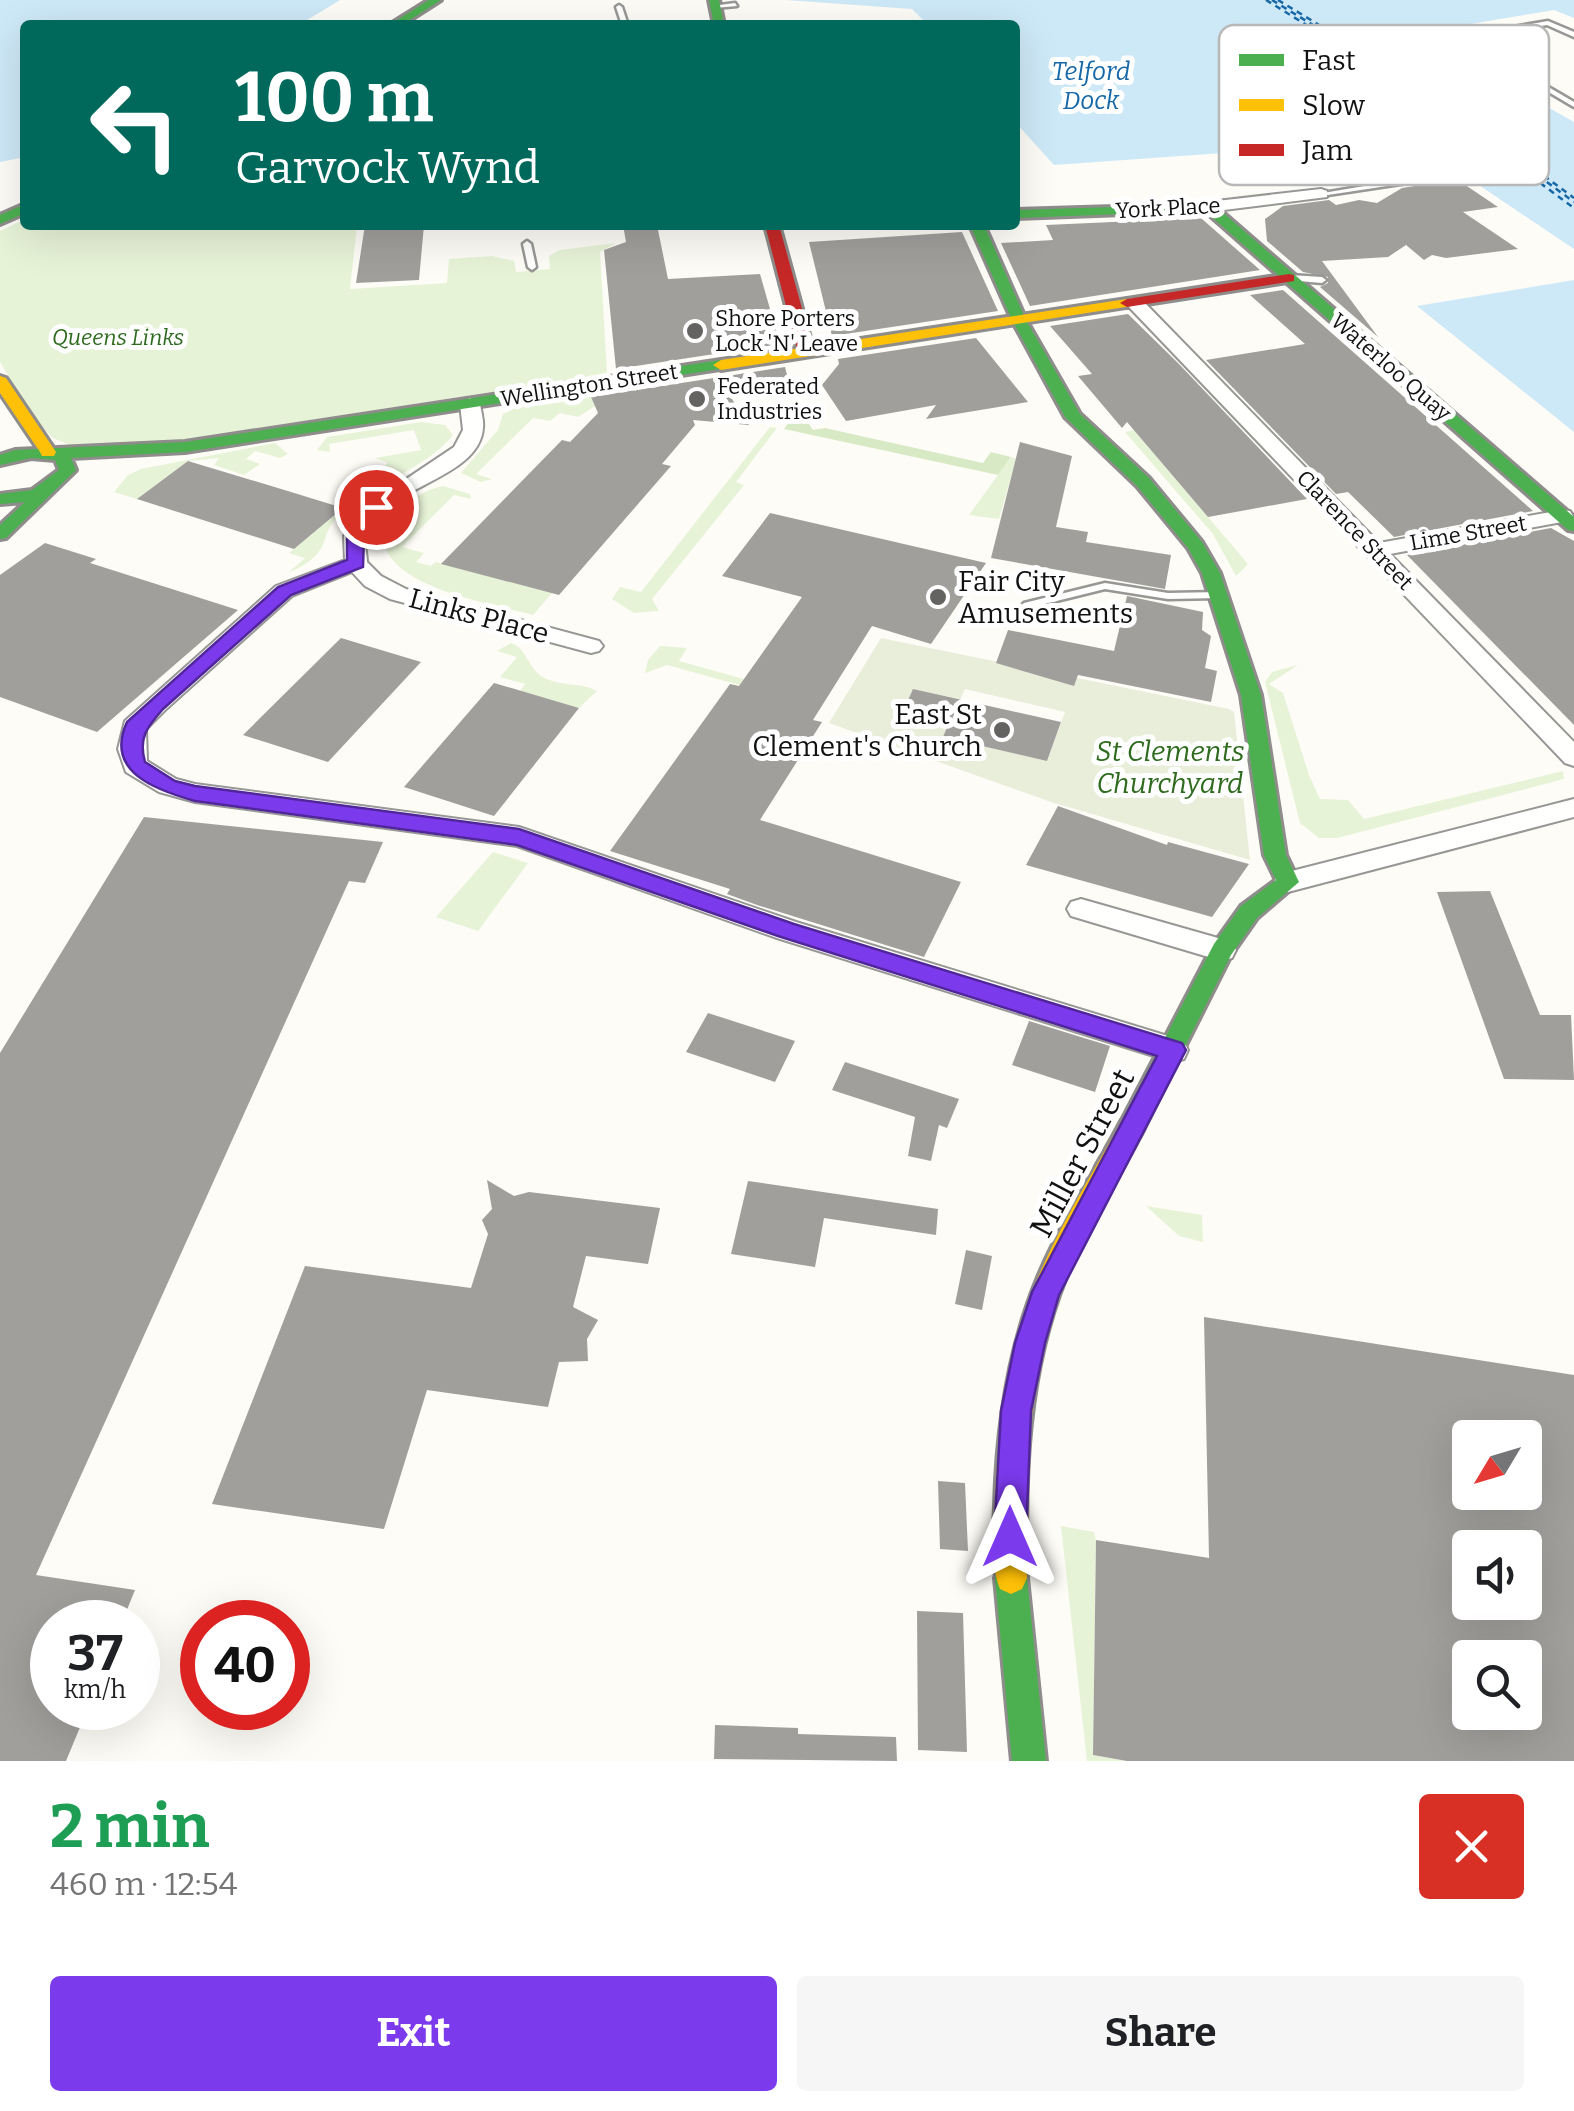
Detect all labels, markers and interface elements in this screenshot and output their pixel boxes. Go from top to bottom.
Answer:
legend [1219,25,1549,185]
text: Fast [1302,44,1356,77]
text: 100 m [235,56,434,140]
water label: Telford Dock [1052,57,1131,116]
icon: left [70,60,200,190]
text: Slow [1302,89,1365,122]
text: Jam [1301,134,1353,167]
text: Garvock Wynd [235,141,540,195]
street label: York Place [1115,192,1221,224]
place label: Shore Porters Lock 'N' Leave [715,305,858,357]
street label: Waterloo Quay [1325,307,1457,427]
marker: Shore Porters Lock 'N' Leave [684,320,706,342]
park label: Queens Links [52,324,184,351]
street label: Wellington Street [498,358,680,412]
place label: Federated Industries [717,373,822,425]
marker: Federated Industries [686,388,708,410]
street label: Clarence Street [1291,464,1419,596]
pin [334,465,419,550]
icon: arrive [349,480,404,535]
street label: Lime Street [1408,509,1528,557]
place label: Fair City Amusements [958,565,1133,630]
street label: Links Place [405,581,553,651]
marker: Fair City Amusements [927,586,949,608]
place label: East St Clement's Church [752,698,982,763]
marker: East St Clement's Church [991,719,1013,741]
park label: St Clements Churchyard [1096,735,1244,800]
street label: Miller Street [1022,1062,1142,1244]
north arrow [1452,1420,1542,1510]
map controls [1452,1420,1542,1730]
position arrow [958,1485,1062,1589]
button: sound [1452,1530,1542,1620]
speed limit sign: 40 [180,1600,310,1730]
text: 37 [67,1623,123,1683]
button: search [1452,1640,1542,1730]
text: km/h [64,1675,126,1705]
text: 2 min [50,1791,210,1863]
button: close [1419,1794,1524,1899]
text: 460 m · 12:54 [50,1865,237,1903]
button: Exit [50,1976,777,2091]
button: Share [797,1976,1524,2091]

